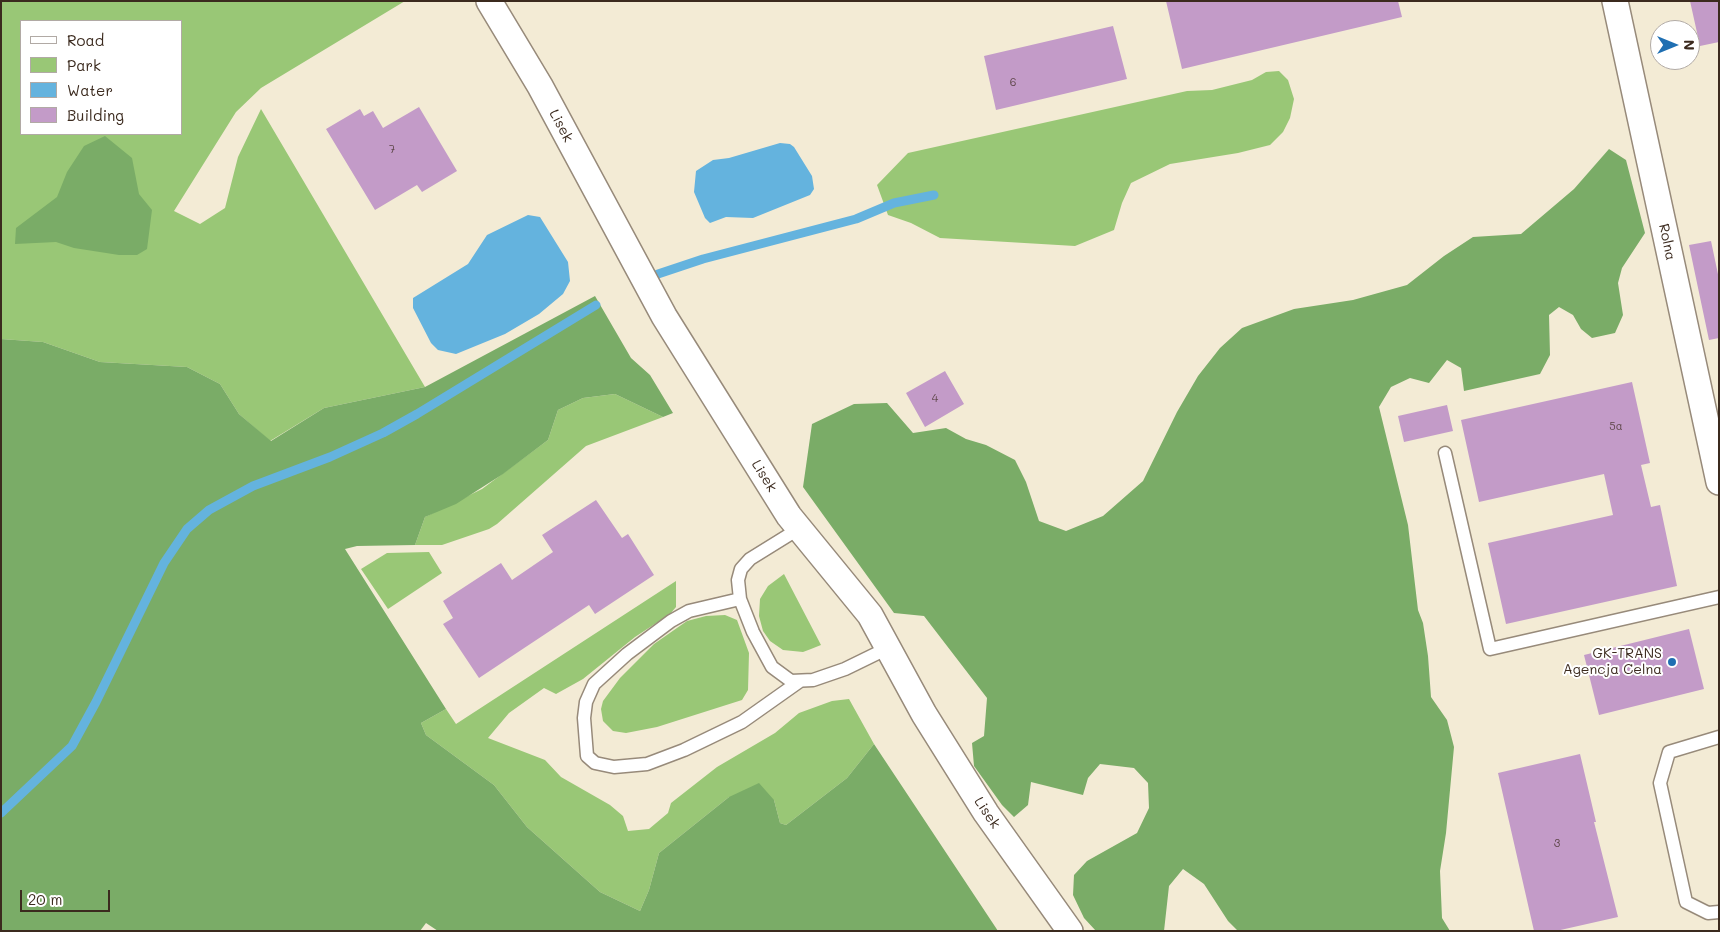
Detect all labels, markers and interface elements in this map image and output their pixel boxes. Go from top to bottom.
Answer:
legend [20,20,182,135]
north arrow [1650,20,1700,70]
text: Road [67,30,104,50]
text: N [1680,40,1699,50]
text: Park [67,55,101,75]
house number: 6 [1010,76,1016,90]
text: Water [67,80,113,100]
text: Building [67,105,124,125]
street label: Lisek [545,107,577,145]
house number: 7 [389,143,395,157]
street label: Rolna [1655,222,1679,262]
house number: 4 [932,392,938,406]
house number: 5a [1609,420,1623,434]
street label: Lisek [748,457,780,495]
place label: GK-TRANS Agencja Celna [1563,646,1662,679]
marker: GK-TRANS Agencja Celna [1666,656,1678,668]
street label: Lisek [970,794,1004,832]
house number: 3 [1554,837,1560,851]
scale bar [22,880,112,912]
text: 20 m [28,889,62,909]

